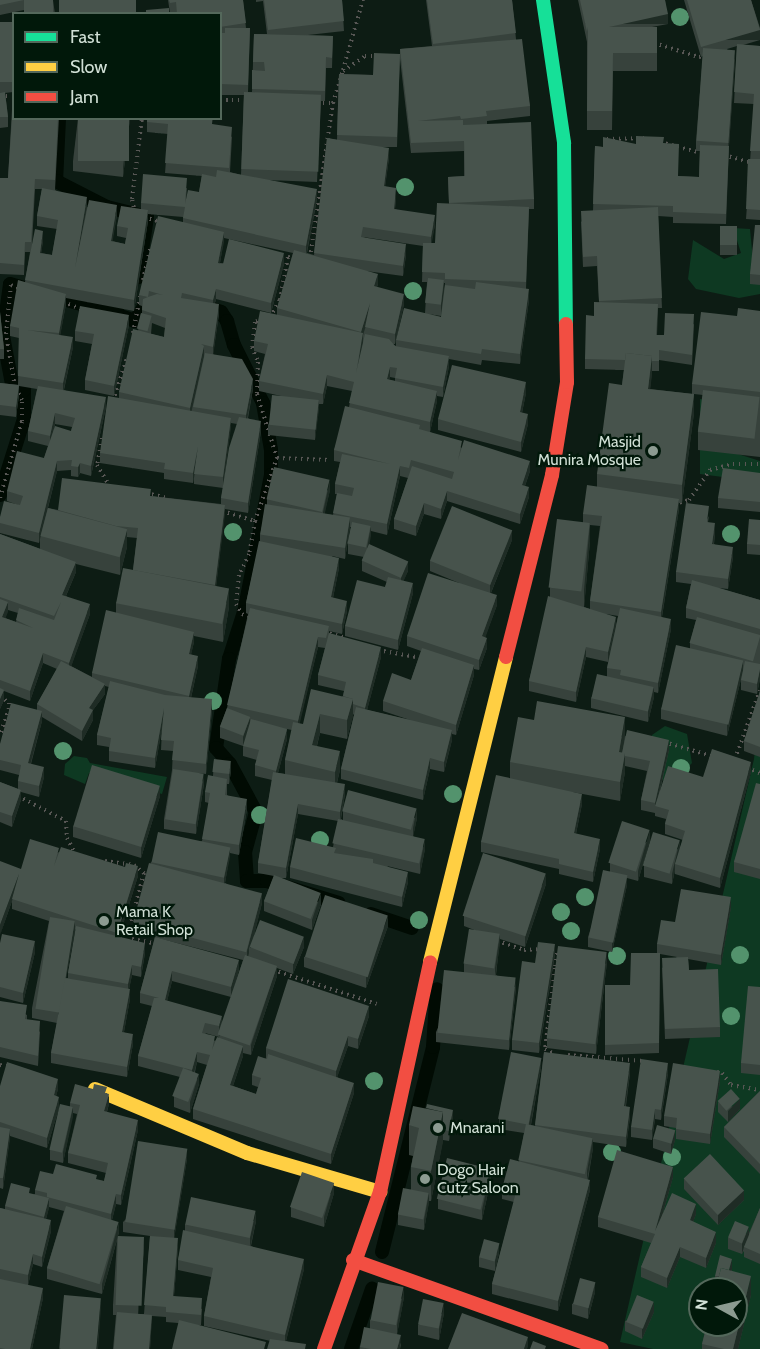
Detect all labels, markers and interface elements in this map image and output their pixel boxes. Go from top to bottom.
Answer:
legend [12,12,222,120]
text: Fast [70,26,101,48]
text: Slow [70,56,107,78]
text: Jam [70,86,99,108]
place label: Masjid Munira Mosque [538,432,641,470]
marker: Masjid Munira Mosque [646,444,660,458]
place label: Mama K Retail Shop [116,902,193,940]
marker: Mama K Retail Shop [97,914,111,928]
place label: Mnarani [450,1118,504,1138]
marker: Mnarani [431,1121,445,1135]
place label: Dogo Hair Cutz Saloon [437,1160,519,1198]
marker: Dogo Hair Cutz Saloon [418,1172,432,1186]
north arrow [688,1277,748,1337]
text: N [691,1298,712,1312]

